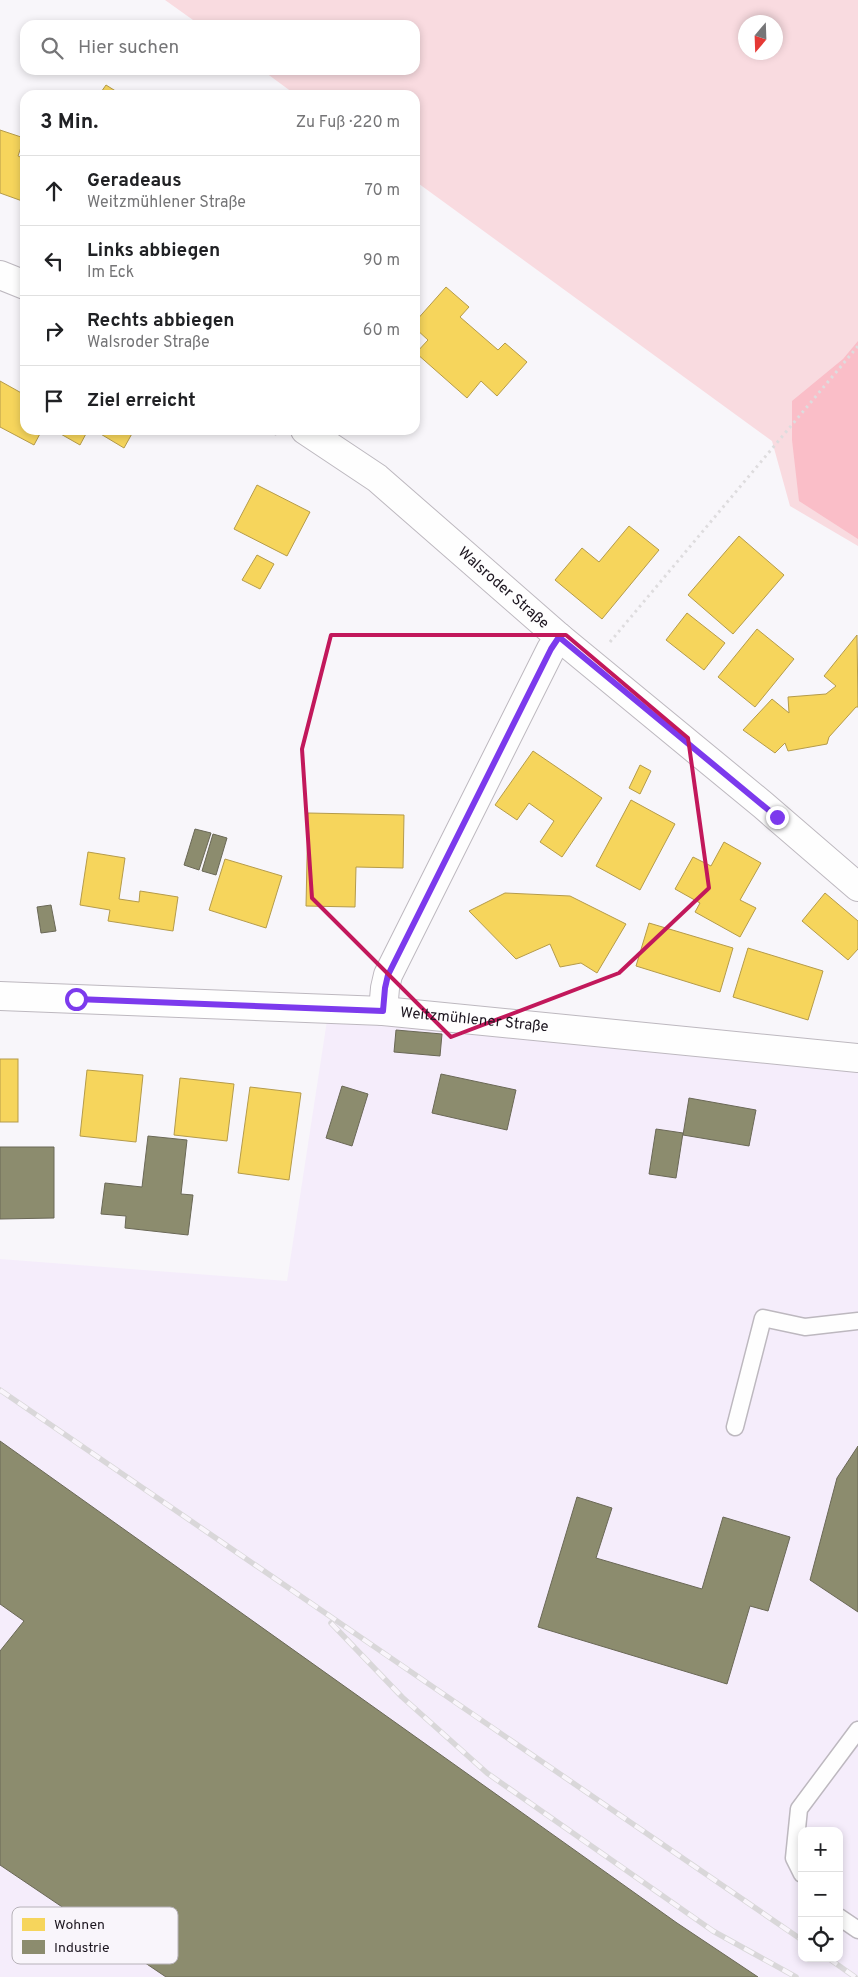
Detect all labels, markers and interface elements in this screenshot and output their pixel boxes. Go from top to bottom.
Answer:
north arrow [738,15,783,60]
search box [20,20,420,75]
icon: search [38,34,66,62]
text: Hier suchen [78,36,179,60]
text: 3 Min. [40,109,98,136]
text: Zu Fuß · 220 m [296,113,400,133]
text: Geradeaus [87,169,182,193]
icon: ahead [40,177,68,205]
text: 70 m [365,181,400,201]
text: Weitzmühlener Straße [87,193,246,213]
text: Links abbiegen [87,239,220,263]
icon: left [40,247,68,275]
text: 90 m [363,251,400,271]
text: Im Eck [87,263,134,283]
text: Rechts abbiegen [87,309,235,333]
icon: right [40,317,68,345]
text: 60 m [363,321,400,341]
text: Walsroder Straße [87,333,210,353]
icon: arrive [40,387,68,415]
text: Ziel erreicht [87,389,196,413]
street label: Walsroder Straße [454,543,553,633]
route end [766,806,789,829]
route start [65,988,88,1011]
street label: Weitzmühlener Straße [399,1003,549,1037]
map controls [798,1827,843,1962]
button: + [798,1827,843,1872]
button: − [798,1872,843,1917]
legend [12,1907,178,1964]
text: Wohnen [54,1917,105,1934]
button: locate [798,1917,843,1962]
text: Industrie [54,1940,109,1957]

